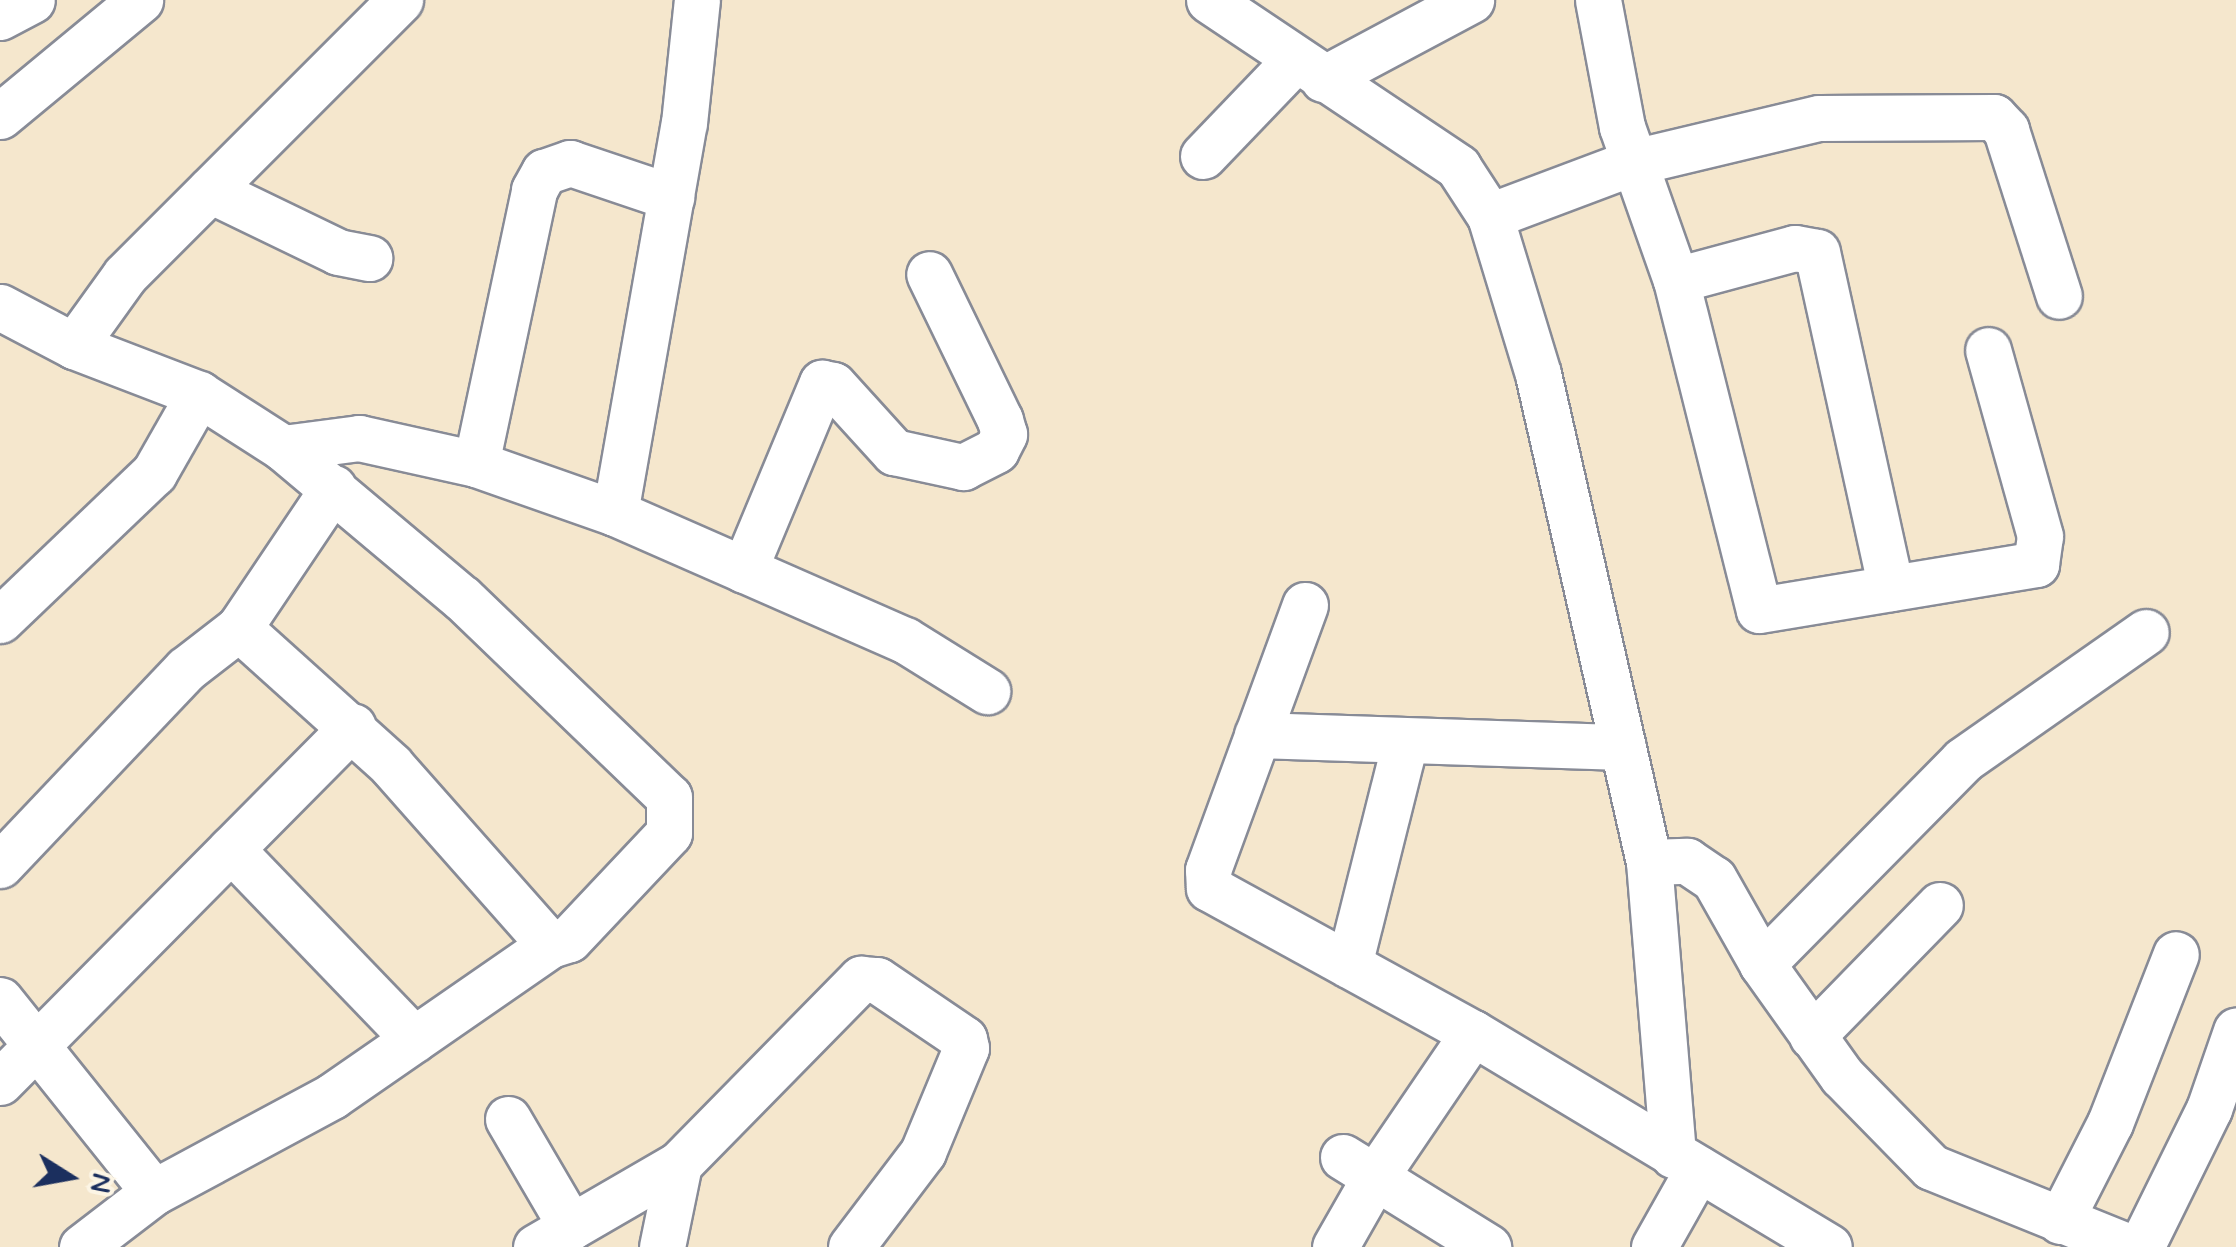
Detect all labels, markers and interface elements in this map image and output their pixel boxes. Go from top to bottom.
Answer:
north arrow [20,1127,120,1227]
text: N [80,1170,120,1196]

